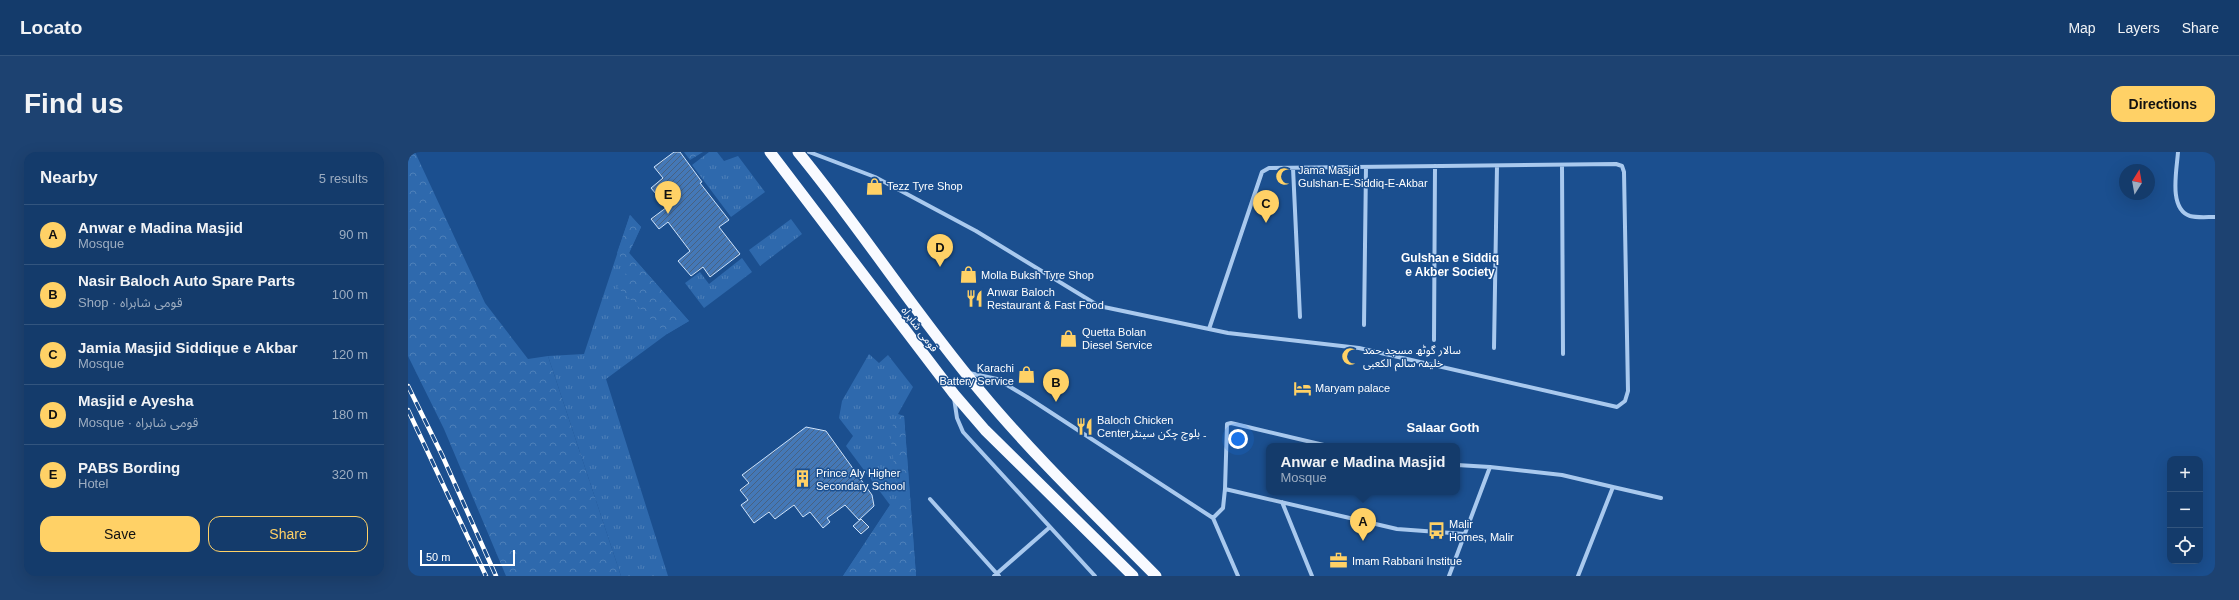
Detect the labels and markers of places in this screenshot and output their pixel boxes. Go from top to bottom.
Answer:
place label: Jama Masjid Gulshan-E-Siddiq-E-Akbar [1298,164,1428,189]
mosque icon: Jama Masjid Gulshan-E-Siddiq-E-Akbar [1275,166,1295,186]
shop icon: Tezz Tyre Shop [864,176,884,196]
place label: Tezz Tyre Shop [887,180,963,192]
pin: E [655,181,681,214]
pin: C [1253,190,1279,223]
pin: D [927,234,953,267]
shop icon: Molla Buksh Tyre Shop [958,265,978,285]
place label: Molla Buksh Tyre Shop [981,269,1094,281]
place label: Anwar Baloch Restaurant & Fast Food [987,286,1104,311]
restaurant icon: Anwar Baloch Restaurant & Fast Food [964,288,984,308]
place label: Quetta Bolan Diesel Service [1082,326,1152,351]
shop icon: Quetta Bolan Diesel Service [1059,328,1079,348]
place label: سالار گوٹھ مسجد حمد خلیفہ سالم الکعبی [1363,344,1461,372]
mosque icon: سالار گوٹھ مسجد حمد خلیفہ سالم الکعبی [1340,346,1360,366]
place label: Karachi Battery Service [939,362,1014,387]
shop icon: Karachi Battery Service [1017,364,1037,384]
pin: B [1043,369,1069,402]
hotel icon: Maryam palace [1292,378,1312,398]
place label: Maryam palace [1315,382,1390,394]
place label: Baloch Chicken Center۔ بلوچ چکن سینٹر [1097,414,1207,441]
restaurant icon: Baloch Chicken Center۔ بلوچ چکن سینٹر [1074,416,1094,436]
place label: Prince Aly Higher Secondary School [816,467,905,492]
building icon: Prince Aly Higher Secondary School [793,469,813,489]
pin: A [1350,508,1376,541]
place label: Malir Homes, Malir [1449,518,1514,543]
bus stop icon: Malir Homes, Malir [1426,520,1446,540]
office icon: Imam Rabbani Institue [1329,551,1349,571]
place label: Imam Rabbani Institue [1352,555,1462,567]

